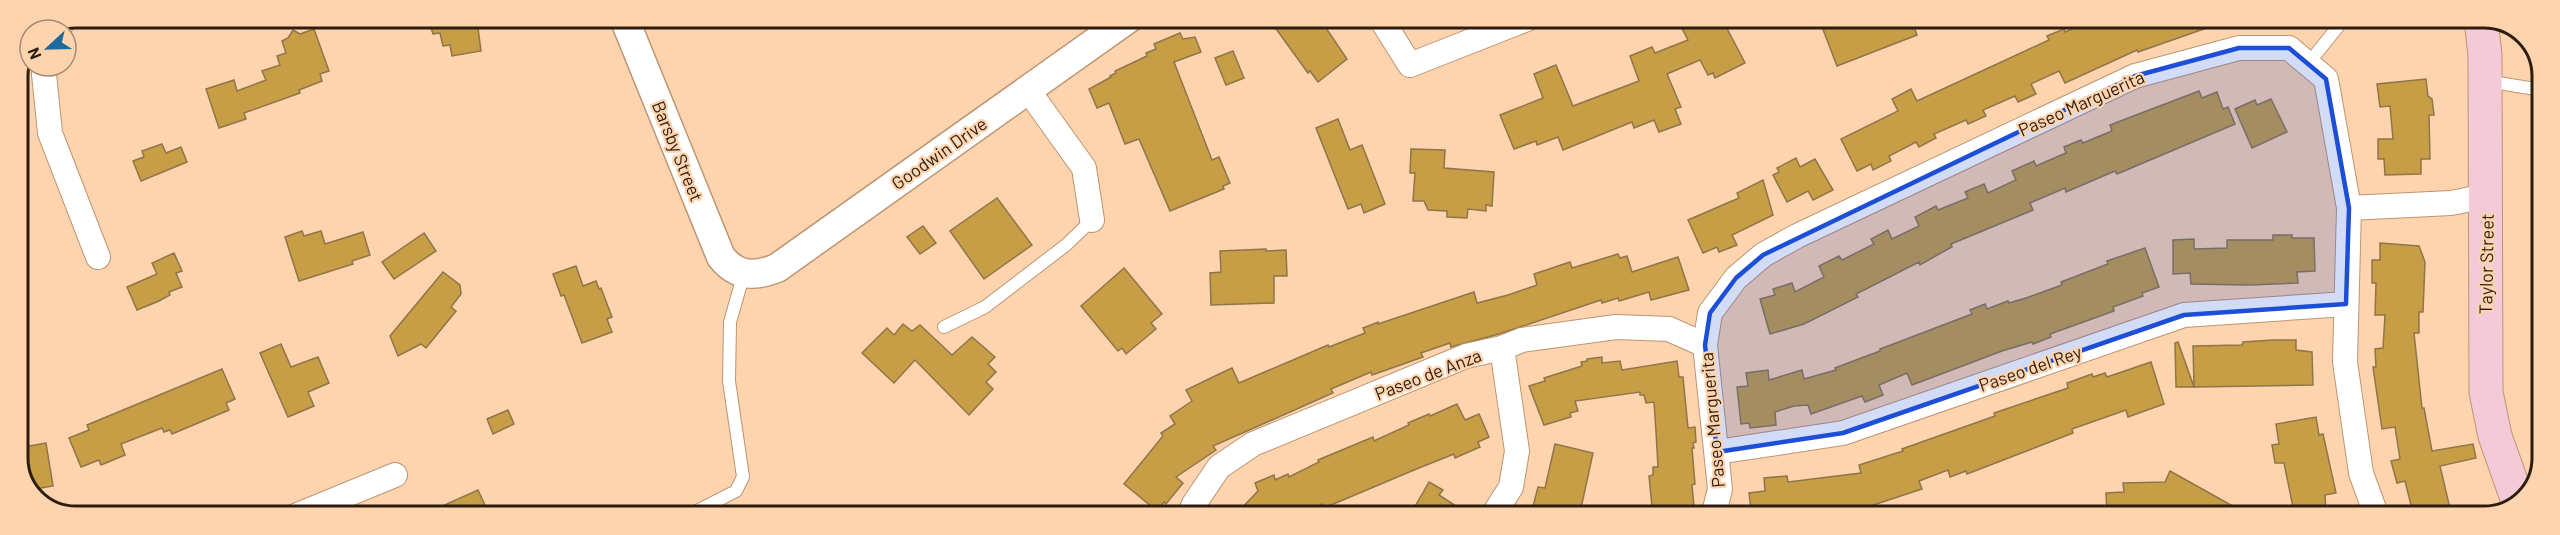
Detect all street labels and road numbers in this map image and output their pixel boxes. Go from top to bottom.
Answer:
street label: Paseo Marguerita [2015,65,2147,141]
street label: Barsby Street [648,98,708,204]
street label: Goodwin Drive [887,112,991,194]
street label: Taylor Street [2474,214,2498,314]
street label: Paseo del Rey [1976,340,2084,396]
street label: Paseo de Anza [1372,344,1484,404]
street label: Paseo Marguerita [1695,351,1729,489]

